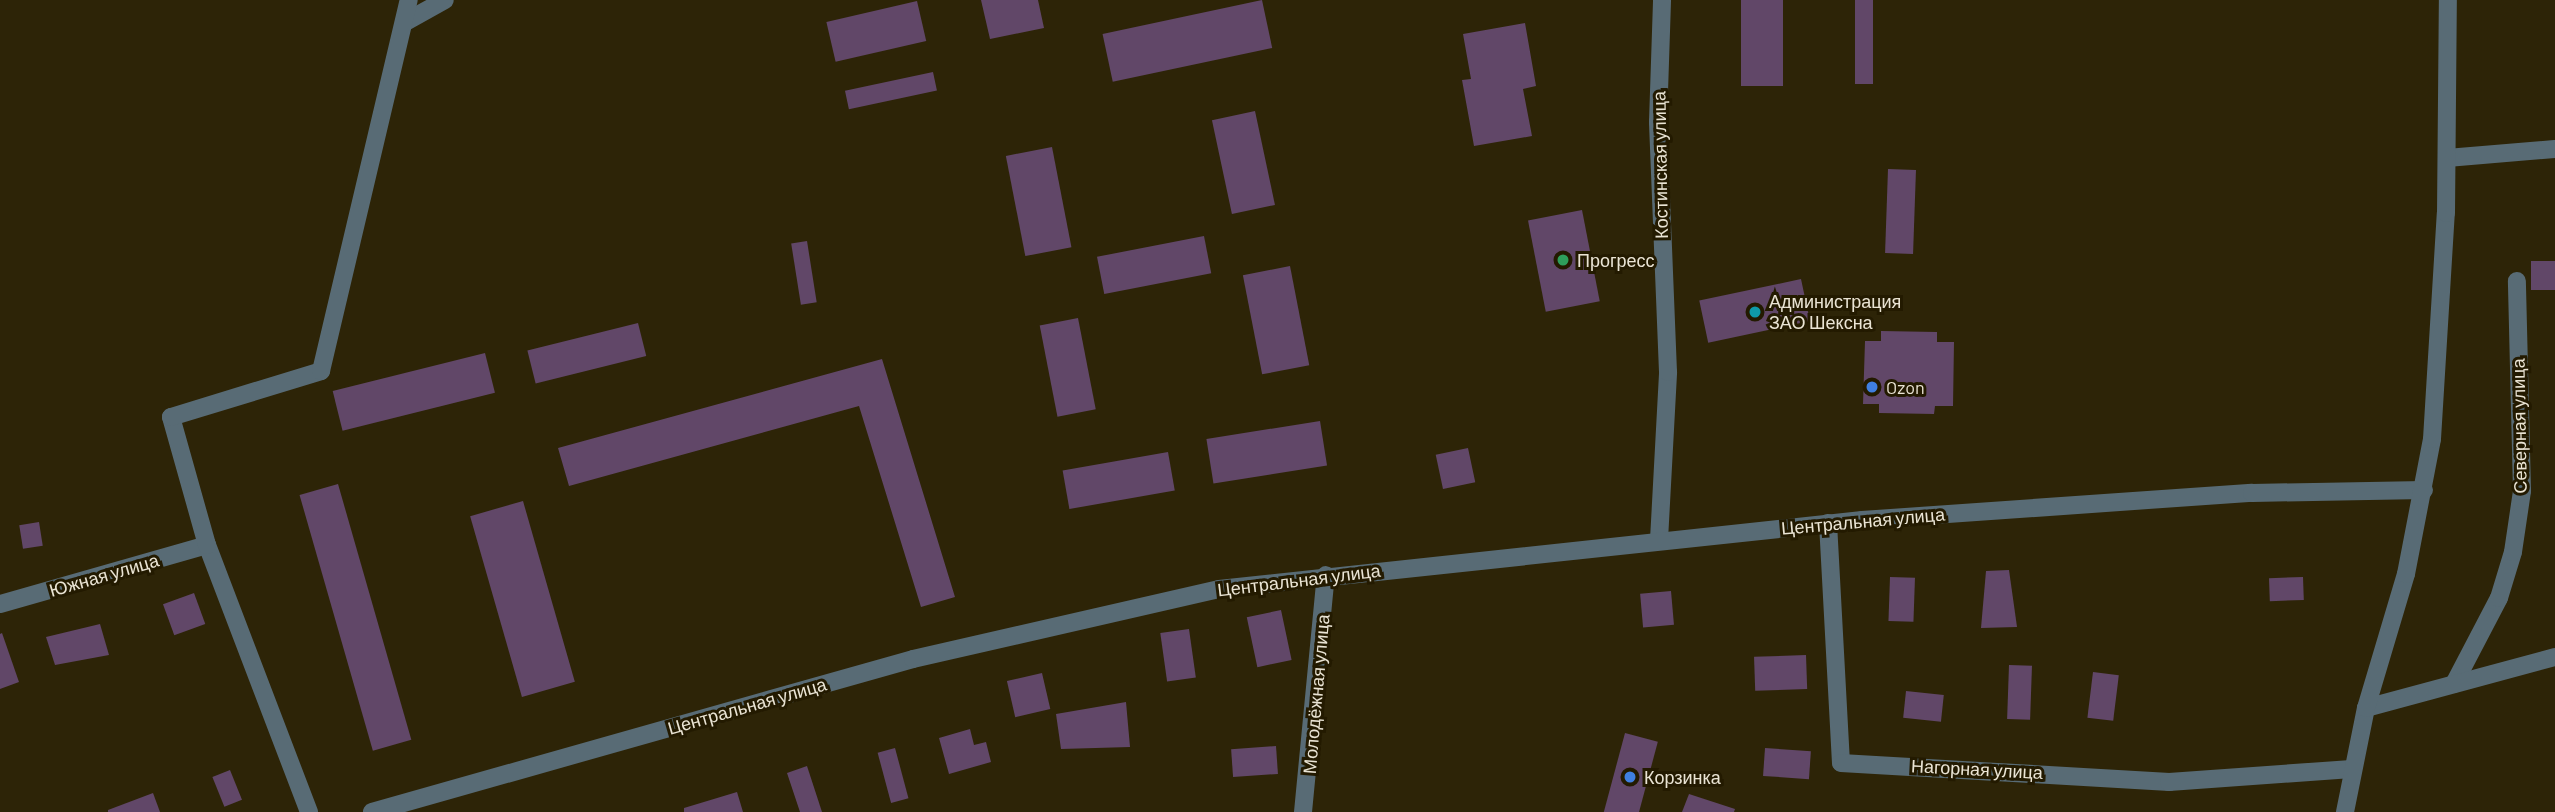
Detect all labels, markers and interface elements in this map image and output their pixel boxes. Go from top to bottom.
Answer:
street label: Костинская улица [1648,91,1672,239]
place label: Прогресс [1577,249,1655,271]
marker: Прогресс [1555,252,1571,268]
place label: Администрация ЗАО Шексна [1769,291,1901,334]
marker: Администрация ЗАО Шексна [1747,304,1763,320]
street label: Северная улица [2507,358,2531,494]
place label: Ozon [1886,376,1925,398]
marker: Ozon [1864,379,1880,395]
street label: Центральная улица [1780,503,1946,539]
street label: Южная улица [47,549,161,601]
street label: Центральная улица [1216,559,1382,601]
street label: Молодёжная улица [1298,613,1334,775]
street label: Центральная улица [665,673,829,739]
street label: Нагорная улица [1911,755,2043,783]
place label: Корзинка [1644,766,1721,788]
marker: Корзинка [1622,769,1638,785]

